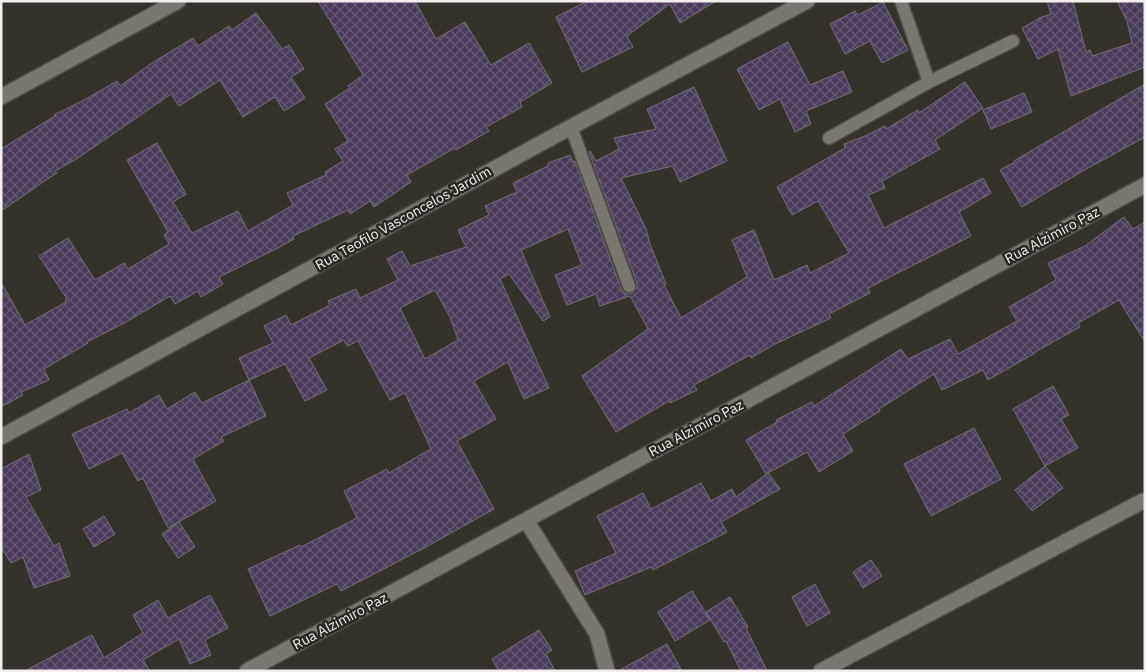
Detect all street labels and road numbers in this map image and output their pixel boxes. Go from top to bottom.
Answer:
street label: Rua Teofilo Vasconcelos Jardim [312,162,494,274]
street label: Rua Alzimiro Paz [1002,202,1103,268]
street label: Rua Alzimiro Paz [646,395,747,461]
street label: Rua Alzimiro Paz [290,588,391,654]

